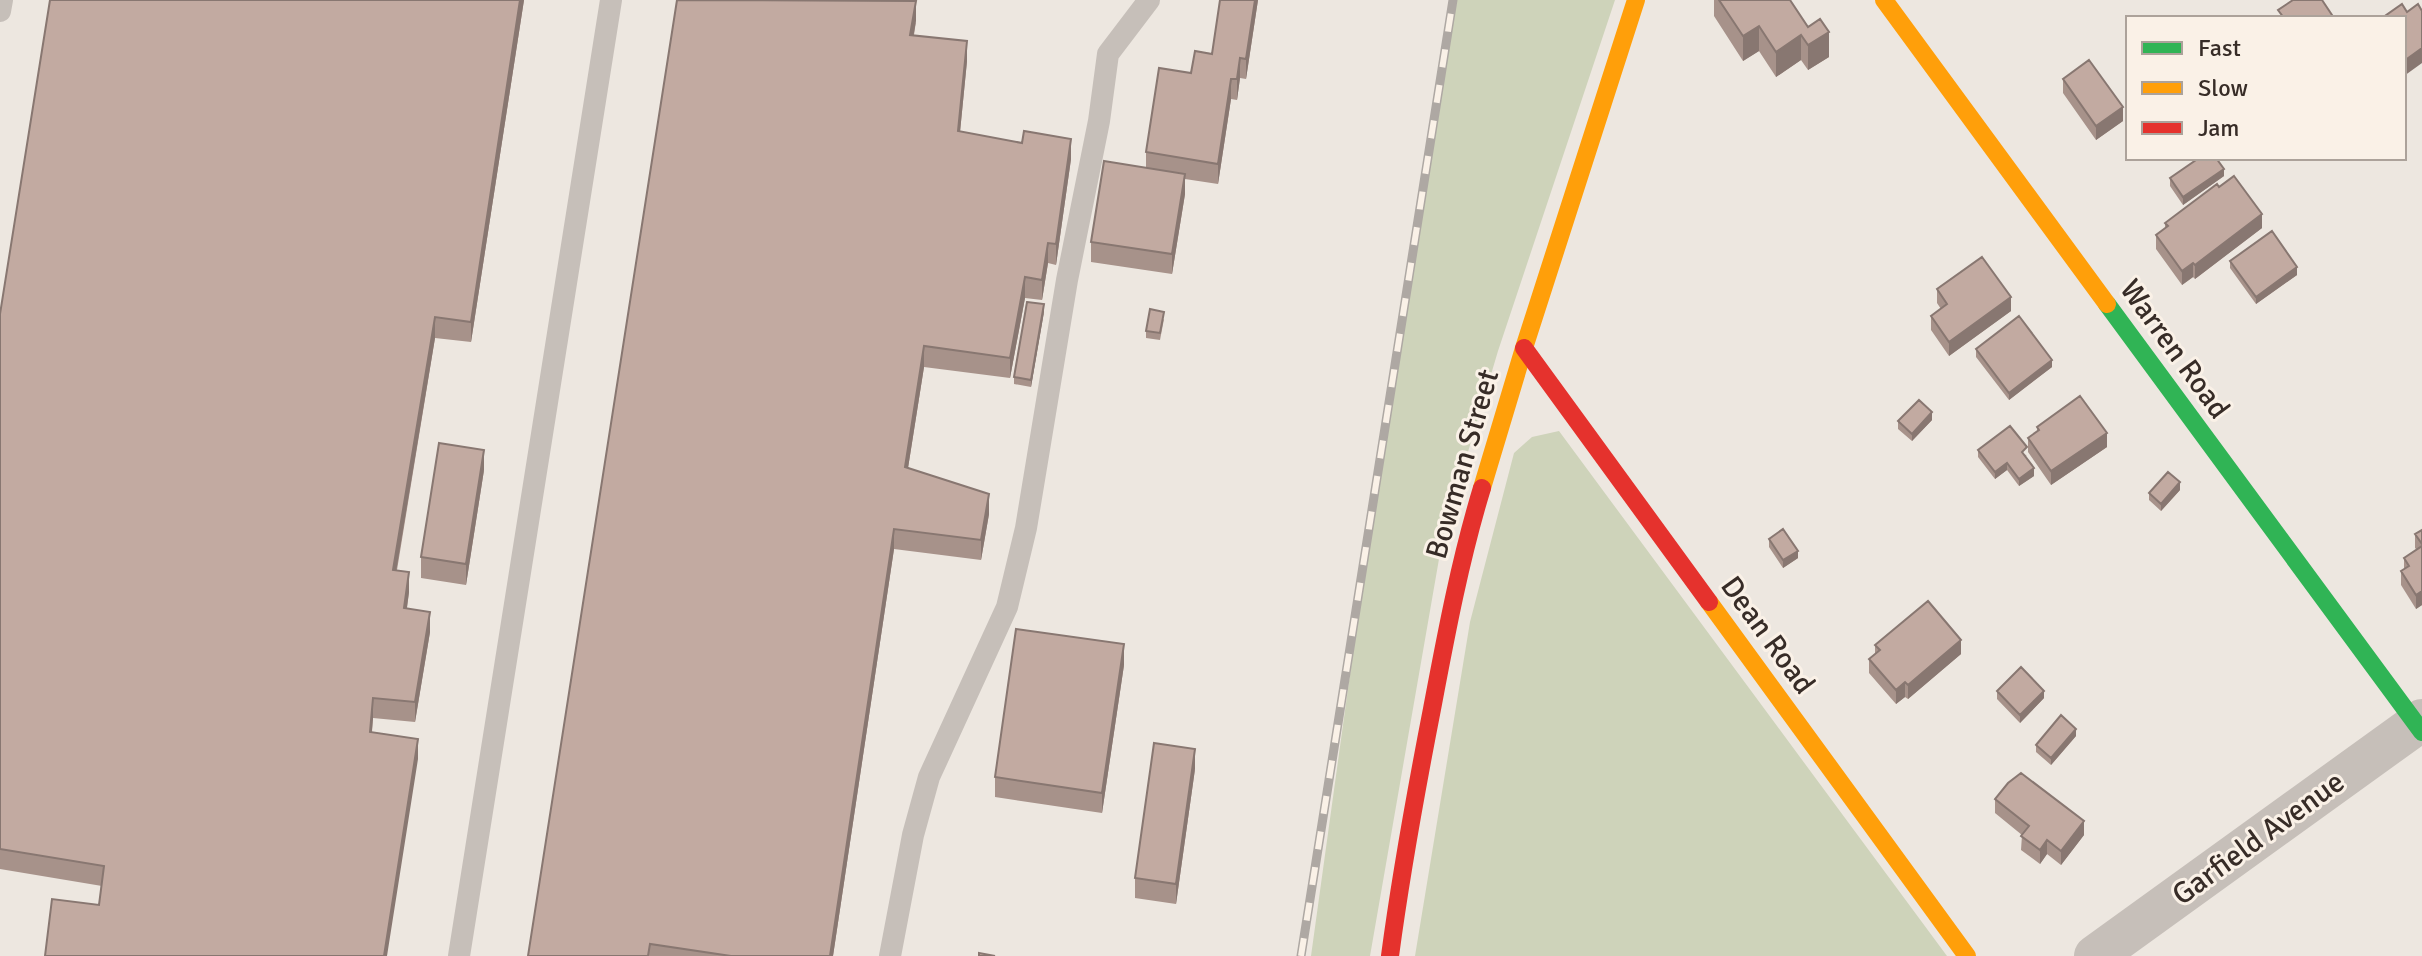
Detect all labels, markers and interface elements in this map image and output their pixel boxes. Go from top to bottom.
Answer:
legend [2126,16,2406,160]
text: Fast [2198,33,2241,63]
text: Slow [2198,73,2248,103]
text: Jam [2198,113,2239,143]
street label: Warren Road [2112,272,2238,426]
street label: Bowman Street [1418,365,1507,563]
street label: Dean Road [1712,569,1823,702]
street label: Garfield Avenue [2165,764,2352,913]

